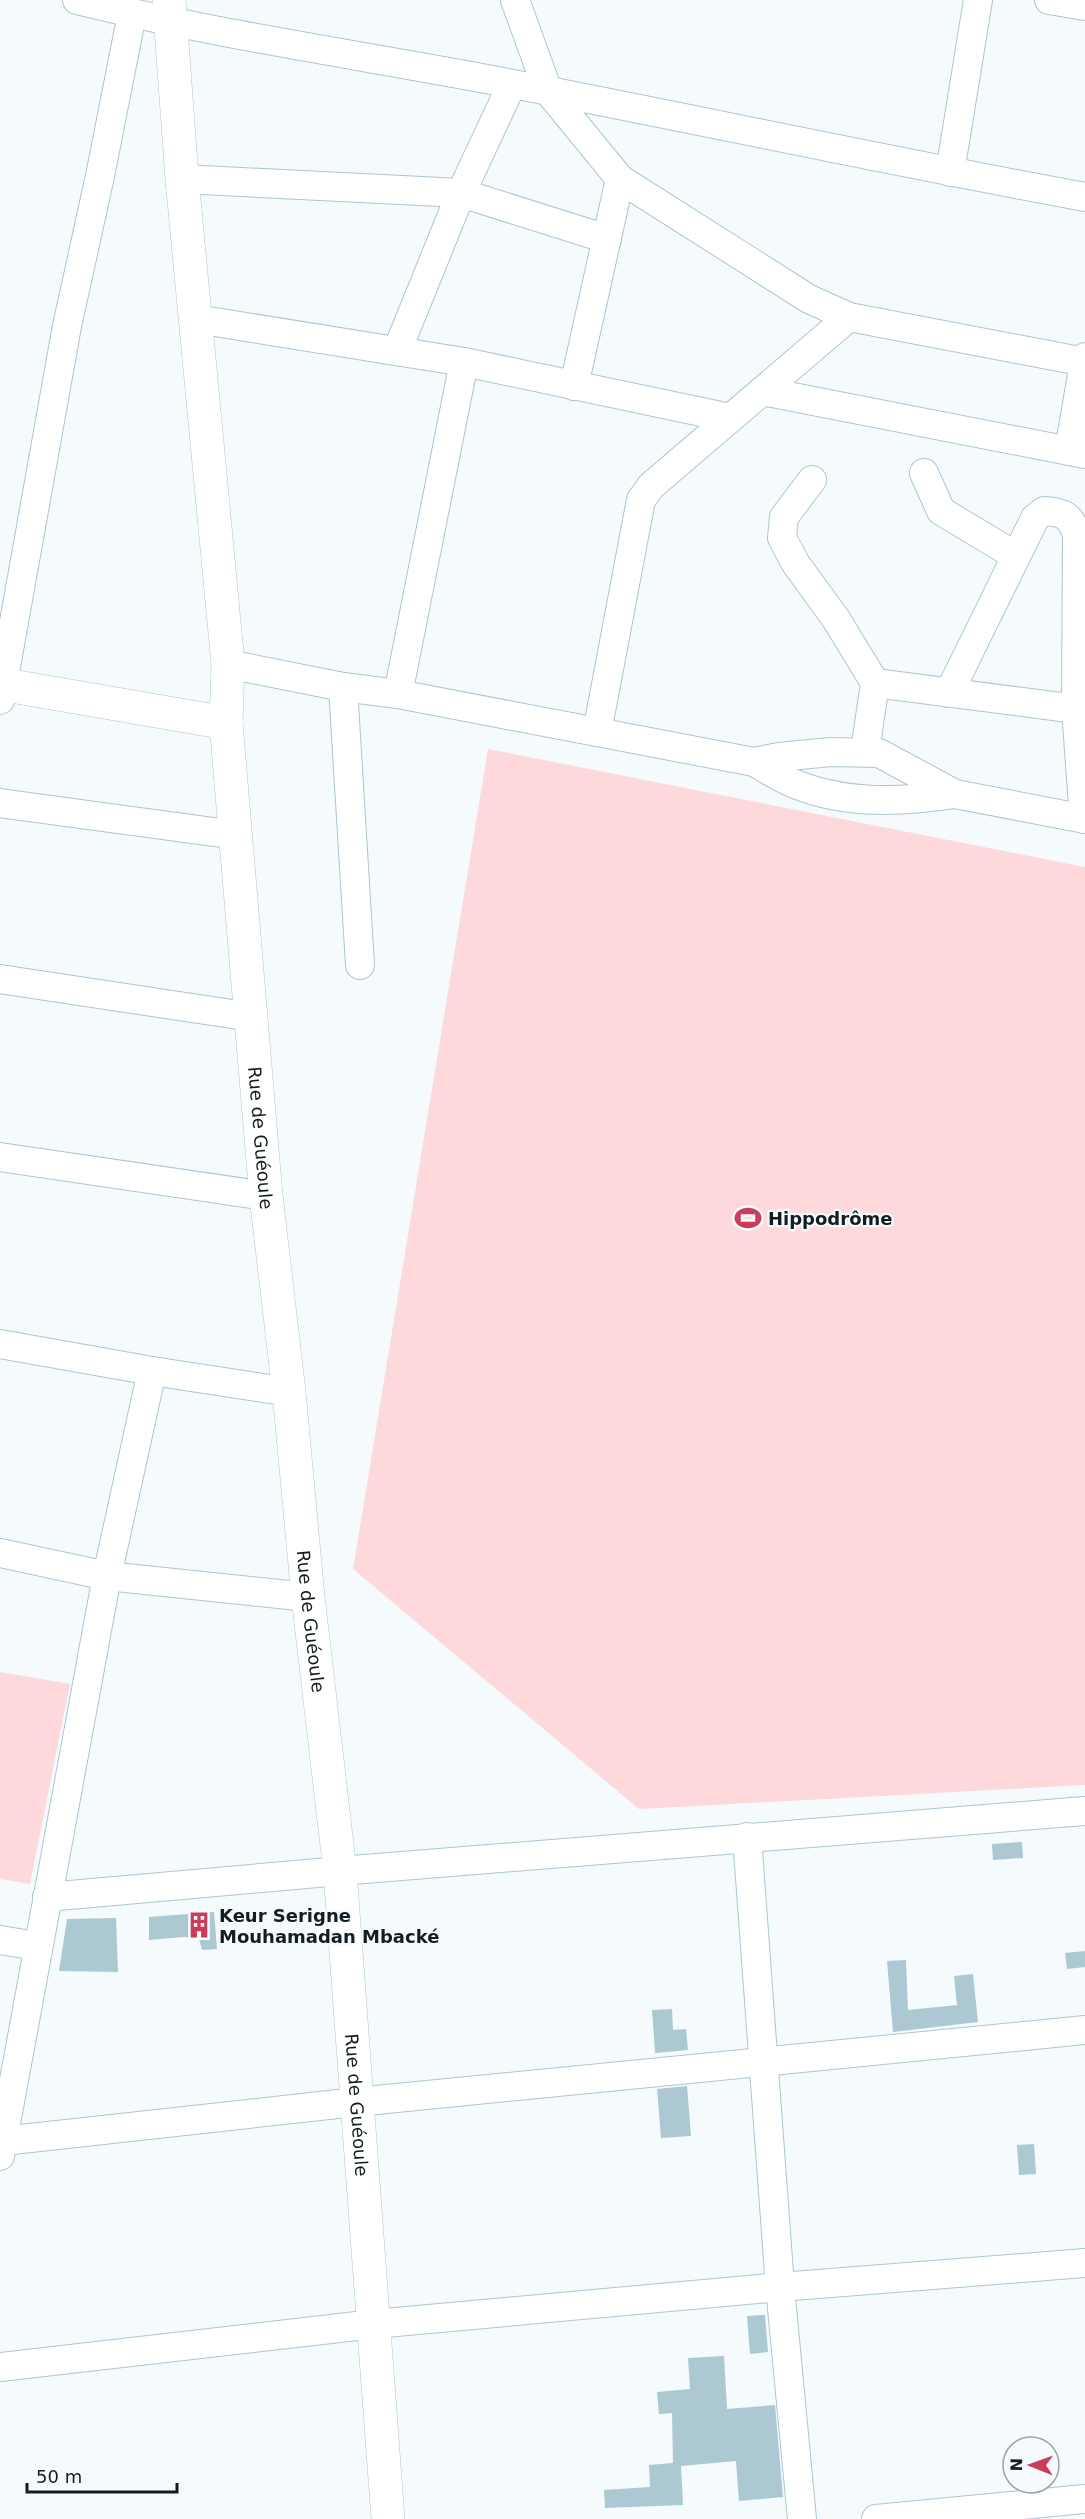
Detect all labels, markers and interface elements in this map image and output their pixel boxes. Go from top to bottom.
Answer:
street label: Rue de Guéoule [245,1066,278,1210]
sports icon: Hippodrôme [733,1203,763,1233]
place label: Hippodrôme [768,1208,892,1229]
street label: Rue de Guéoule [293,1549,330,1694]
place label: Keur Serigne Mouhamadan Mbacké [219,1905,439,1947]
building icon: Keur Serigne Mouhamadan Mbacké [184,1910,214,1940]
street label: Rue de Guéoule [342,2033,373,2177]
north arrow [1001,2435,1061,2495]
scale bar [27,2456,177,2494]
text: N [1007,2458,1026,2472]
text: 50 m [36,2466,82,2487]

